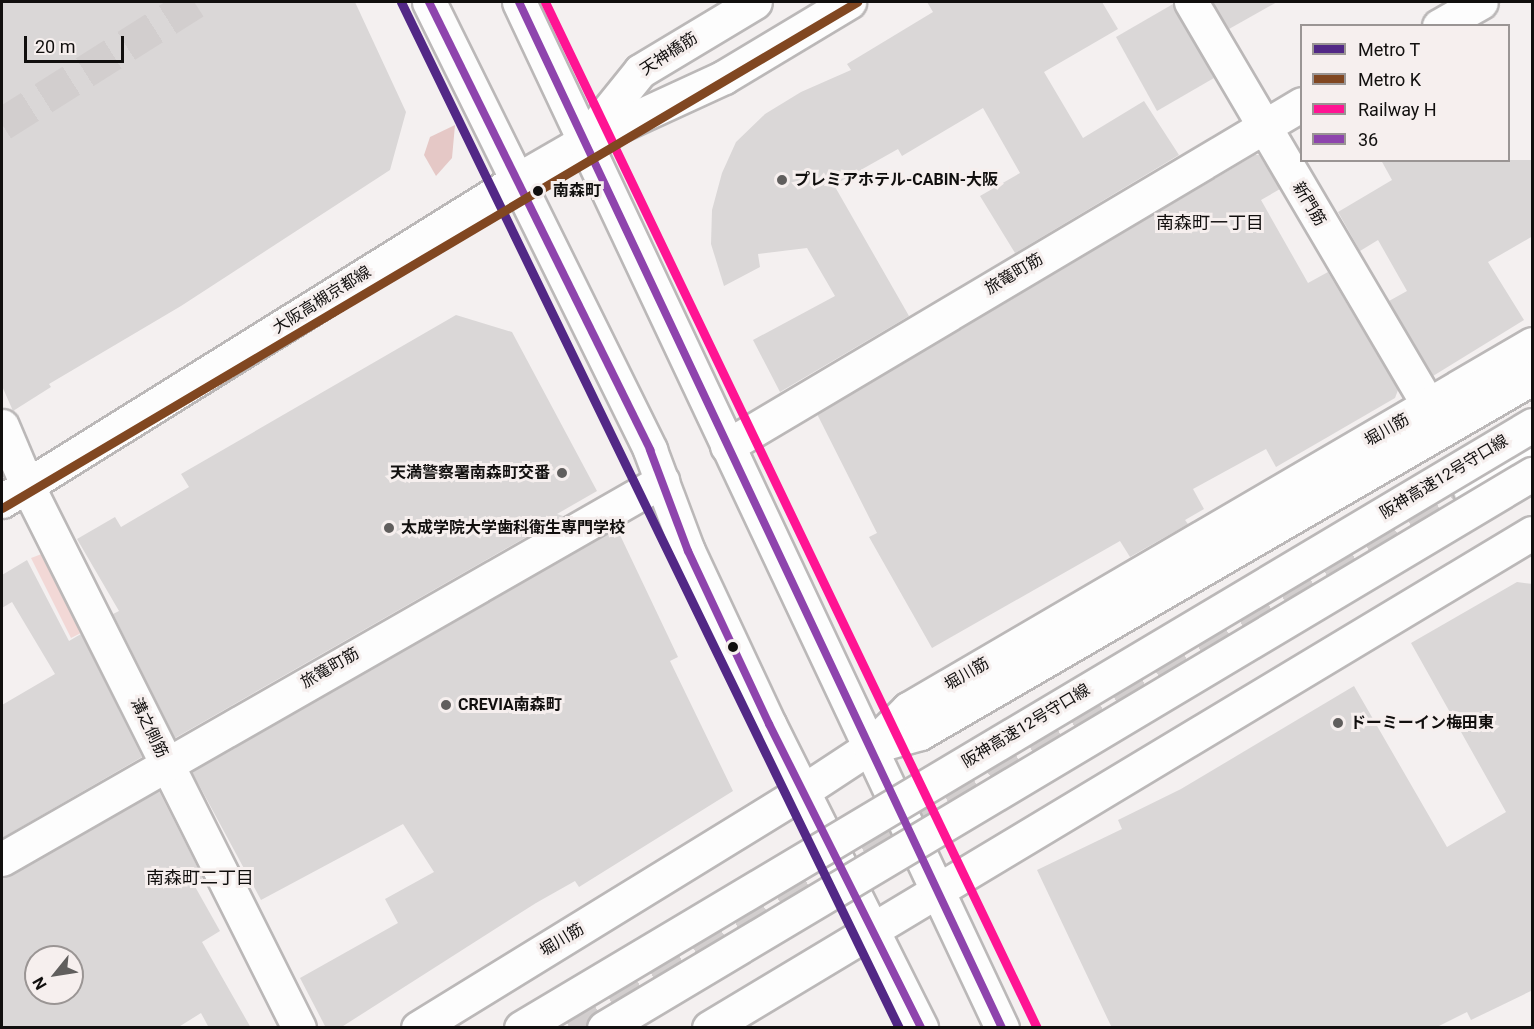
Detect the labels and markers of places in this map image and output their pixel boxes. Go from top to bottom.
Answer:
place label: プレミアホテル-CABIN-大阪 [794,170,998,190]
marker: プレミアホテル-CABIN-大阪 [775,173,789,187]
marker: 南森町 [528,181,548,201]
place label: 南森町 [553,181,601,201]
place label: 天満警察署南森町交番 [390,463,550,483]
marker: 天満警察署南森町交番 [555,466,569,480]
place label: 太成学院大学歯科衛生専門学校 [401,518,625,538]
marker: 太成学院大学歯科衛生専門学校 [382,521,396,535]
unlabelled marker [727,641,739,653]
place label: CREVIA南森町 [458,695,562,715]
marker: CREVIA南森町 [439,698,453,712]
place label: ドーミーイン梅田東 [1350,713,1494,733]
marker: ドーミーイン梅田東 [1331,716,1345,730]

